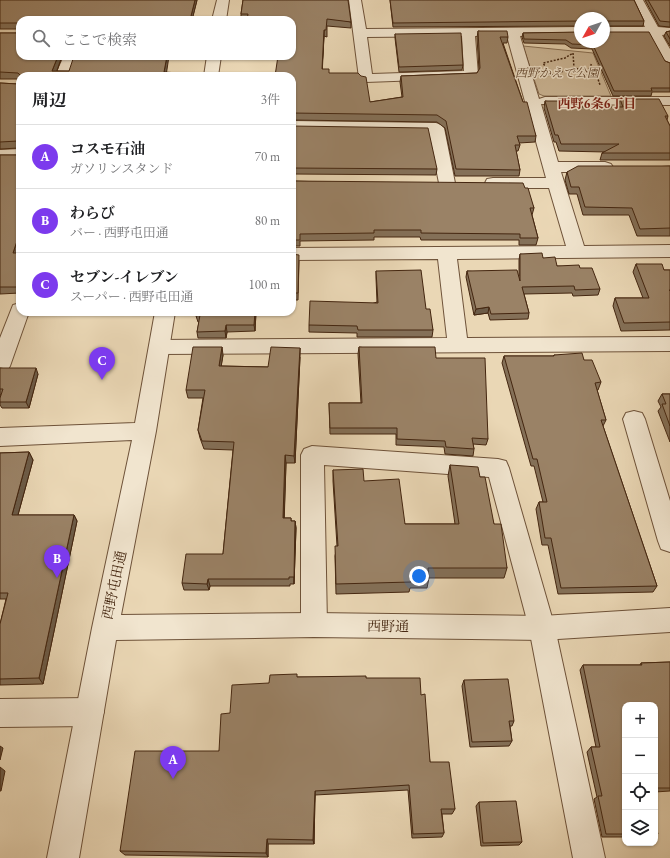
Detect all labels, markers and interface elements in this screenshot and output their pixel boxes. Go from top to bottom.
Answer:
north arrow [574,12,610,48]
search box [16,16,296,60]
icon: search [30,27,52,49]
text: ここで検索 [62,30,137,49]
park label: 西野かえで公園 [515,65,601,81]
text: 周辺 [32,89,66,111]
text: 3件 [261,91,280,108]
district label: 西野6条6丁目 [558,95,636,112]
text: コスモ石油 [70,139,145,158]
text: A [40,148,50,165]
text: 70 m [255,148,280,165]
text: ガソリンスタンド [70,160,174,177]
text: わらび [70,203,115,222]
text: B [41,212,49,229]
text: 80 m [255,212,280,229]
text: バー · 西野屯田通 [70,224,169,241]
text: セブン-イレブン [70,267,179,286]
text: C [40,276,50,293]
text: 100 m [249,276,280,293]
text: スーパー · 西野屯田通 [70,288,194,305]
pin: C [89,347,115,380]
pin: B [44,545,70,578]
street label: 西野屯田通 [98,549,130,621]
your location [409,566,429,586]
street label: 西野通 [367,617,409,635]
map controls [622,702,658,846]
button: + [622,702,658,738]
button: − [622,738,658,774]
pin: A [160,746,186,779]
button: locate [622,774,658,810]
button: layers [622,810,658,846]

